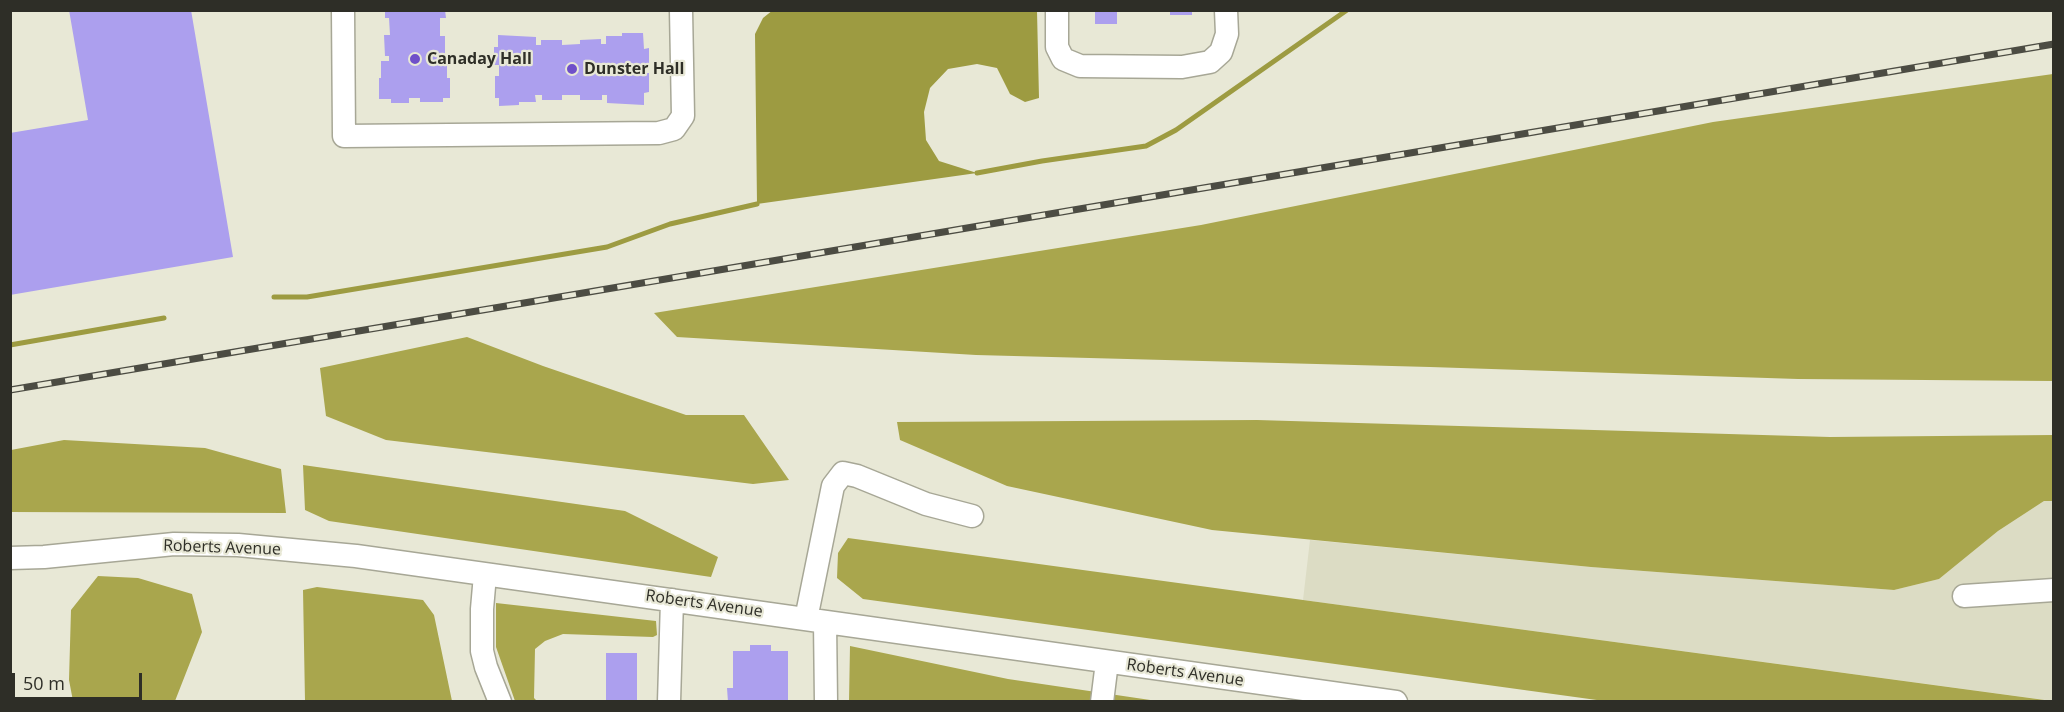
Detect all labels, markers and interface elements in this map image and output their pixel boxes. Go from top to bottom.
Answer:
place label: Canaday Hall [427,49,532,69]
marker: Canaday Hall [408,52,422,66]
place label: Dunster Hall [584,59,684,79]
marker: Dunster Hall [565,62,579,76]
street label: Roberts Avenue [163,536,281,560]
street label: Roberts Avenue [644,586,764,622]
street label: Roberts Avenue [1125,655,1245,691]
scale bar [15,661,146,699]
text: 50 m [23,671,65,695]

